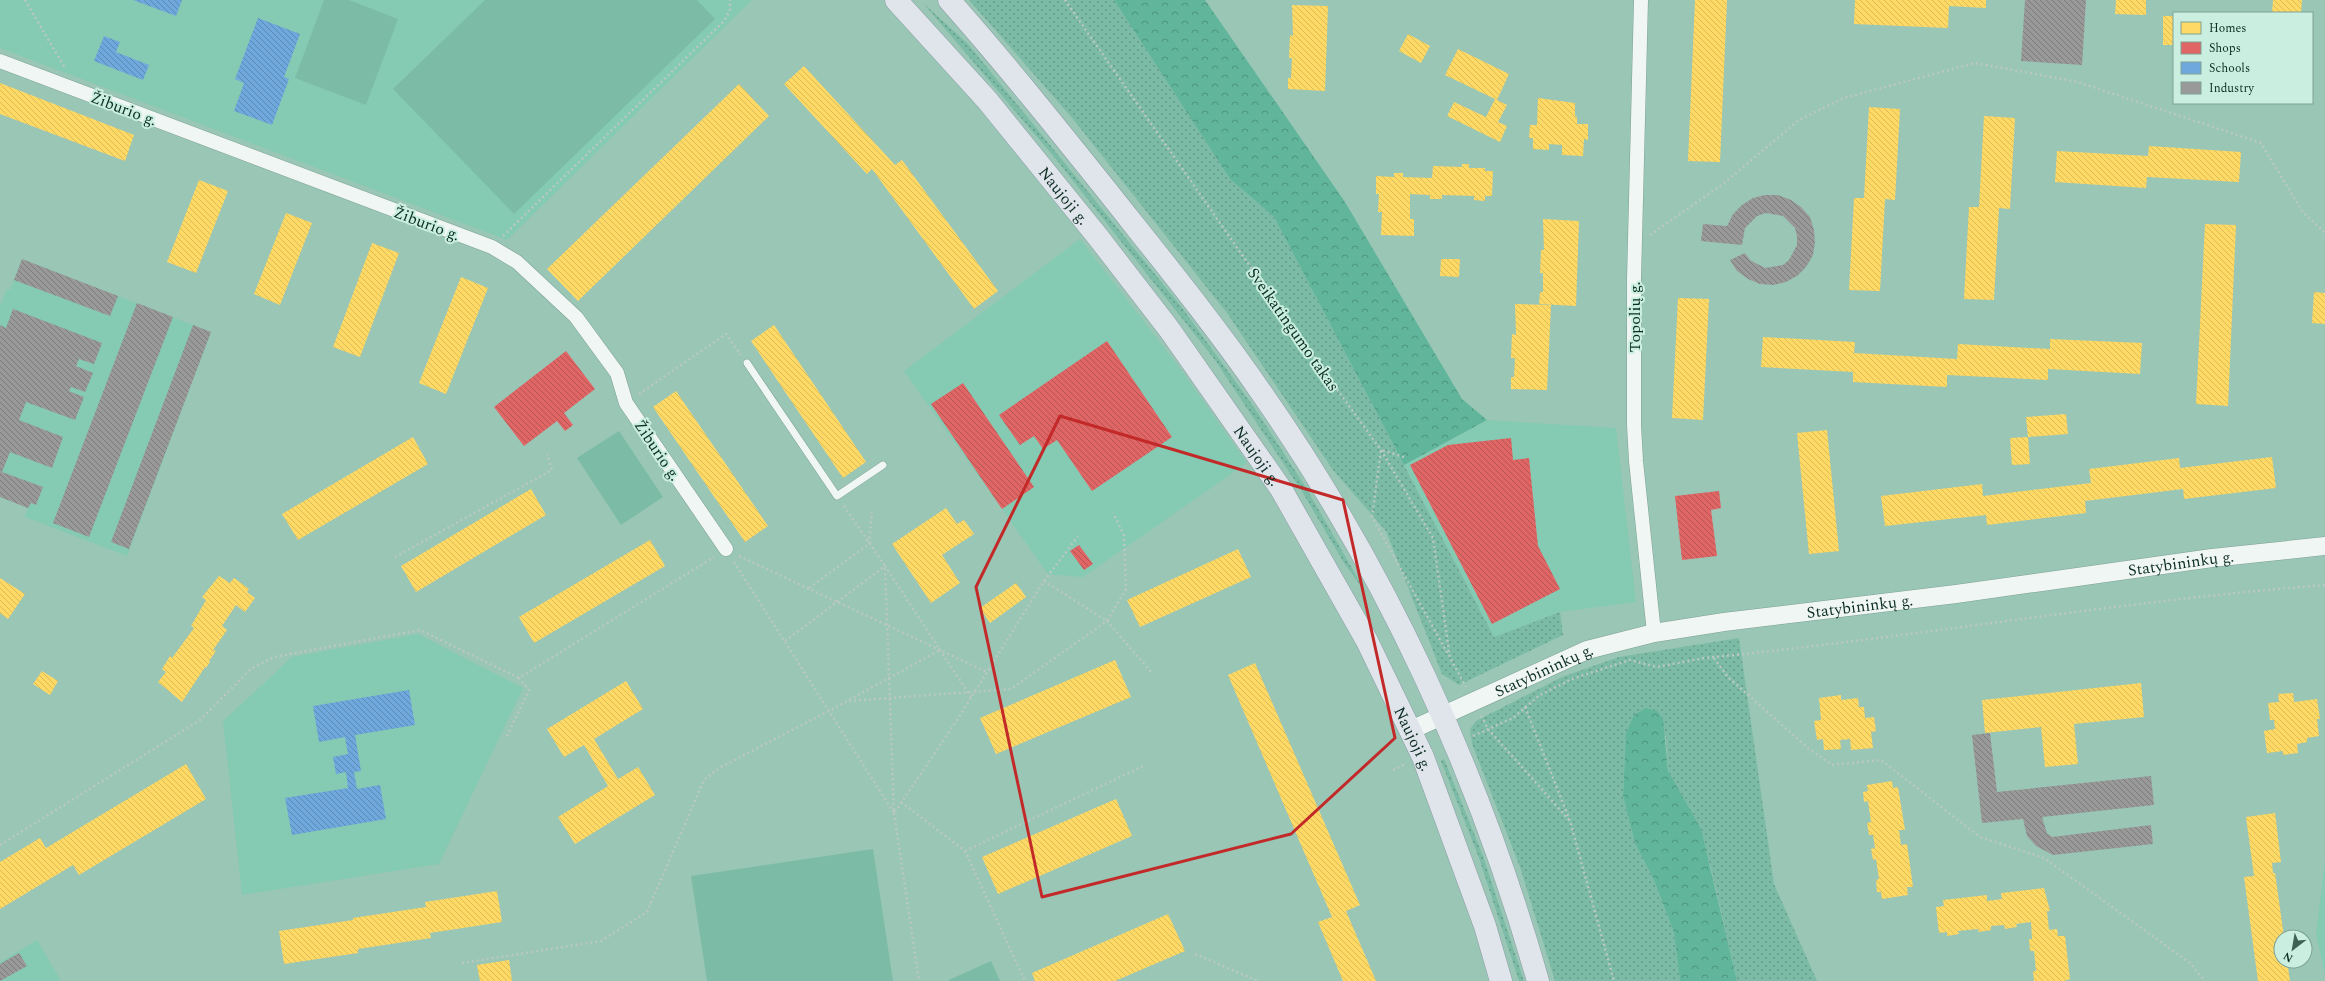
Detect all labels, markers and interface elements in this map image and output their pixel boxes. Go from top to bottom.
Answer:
legend [2173,12,2313,104]
text: Homes [2209,19,2247,38]
text: Shops [2209,39,2241,58]
text: Schools [2209,59,2250,78]
text: Industry [2209,79,2255,98]
street label: Žiburio g. [87,85,160,133]
street label: Naujoji g. [1032,162,1095,231]
street label: Žiburio g. [390,200,463,248]
street label: Sveikatingumo takas [1241,263,1345,397]
street label: Topolių g. [1623,281,1647,353]
street label: Žiburio g. [628,415,687,486]
street label: Naujoji g. [1227,421,1286,491]
street label: Statybininkų g. [2126,545,2235,583]
street label: Statybininkų g. [1805,588,1914,625]
street label: Statybininkų g. [1491,638,1596,704]
street label: Naujoji g. [1387,703,1438,775]
north arrow [2273,929,2313,969]
text: N [2280,948,2296,967]

